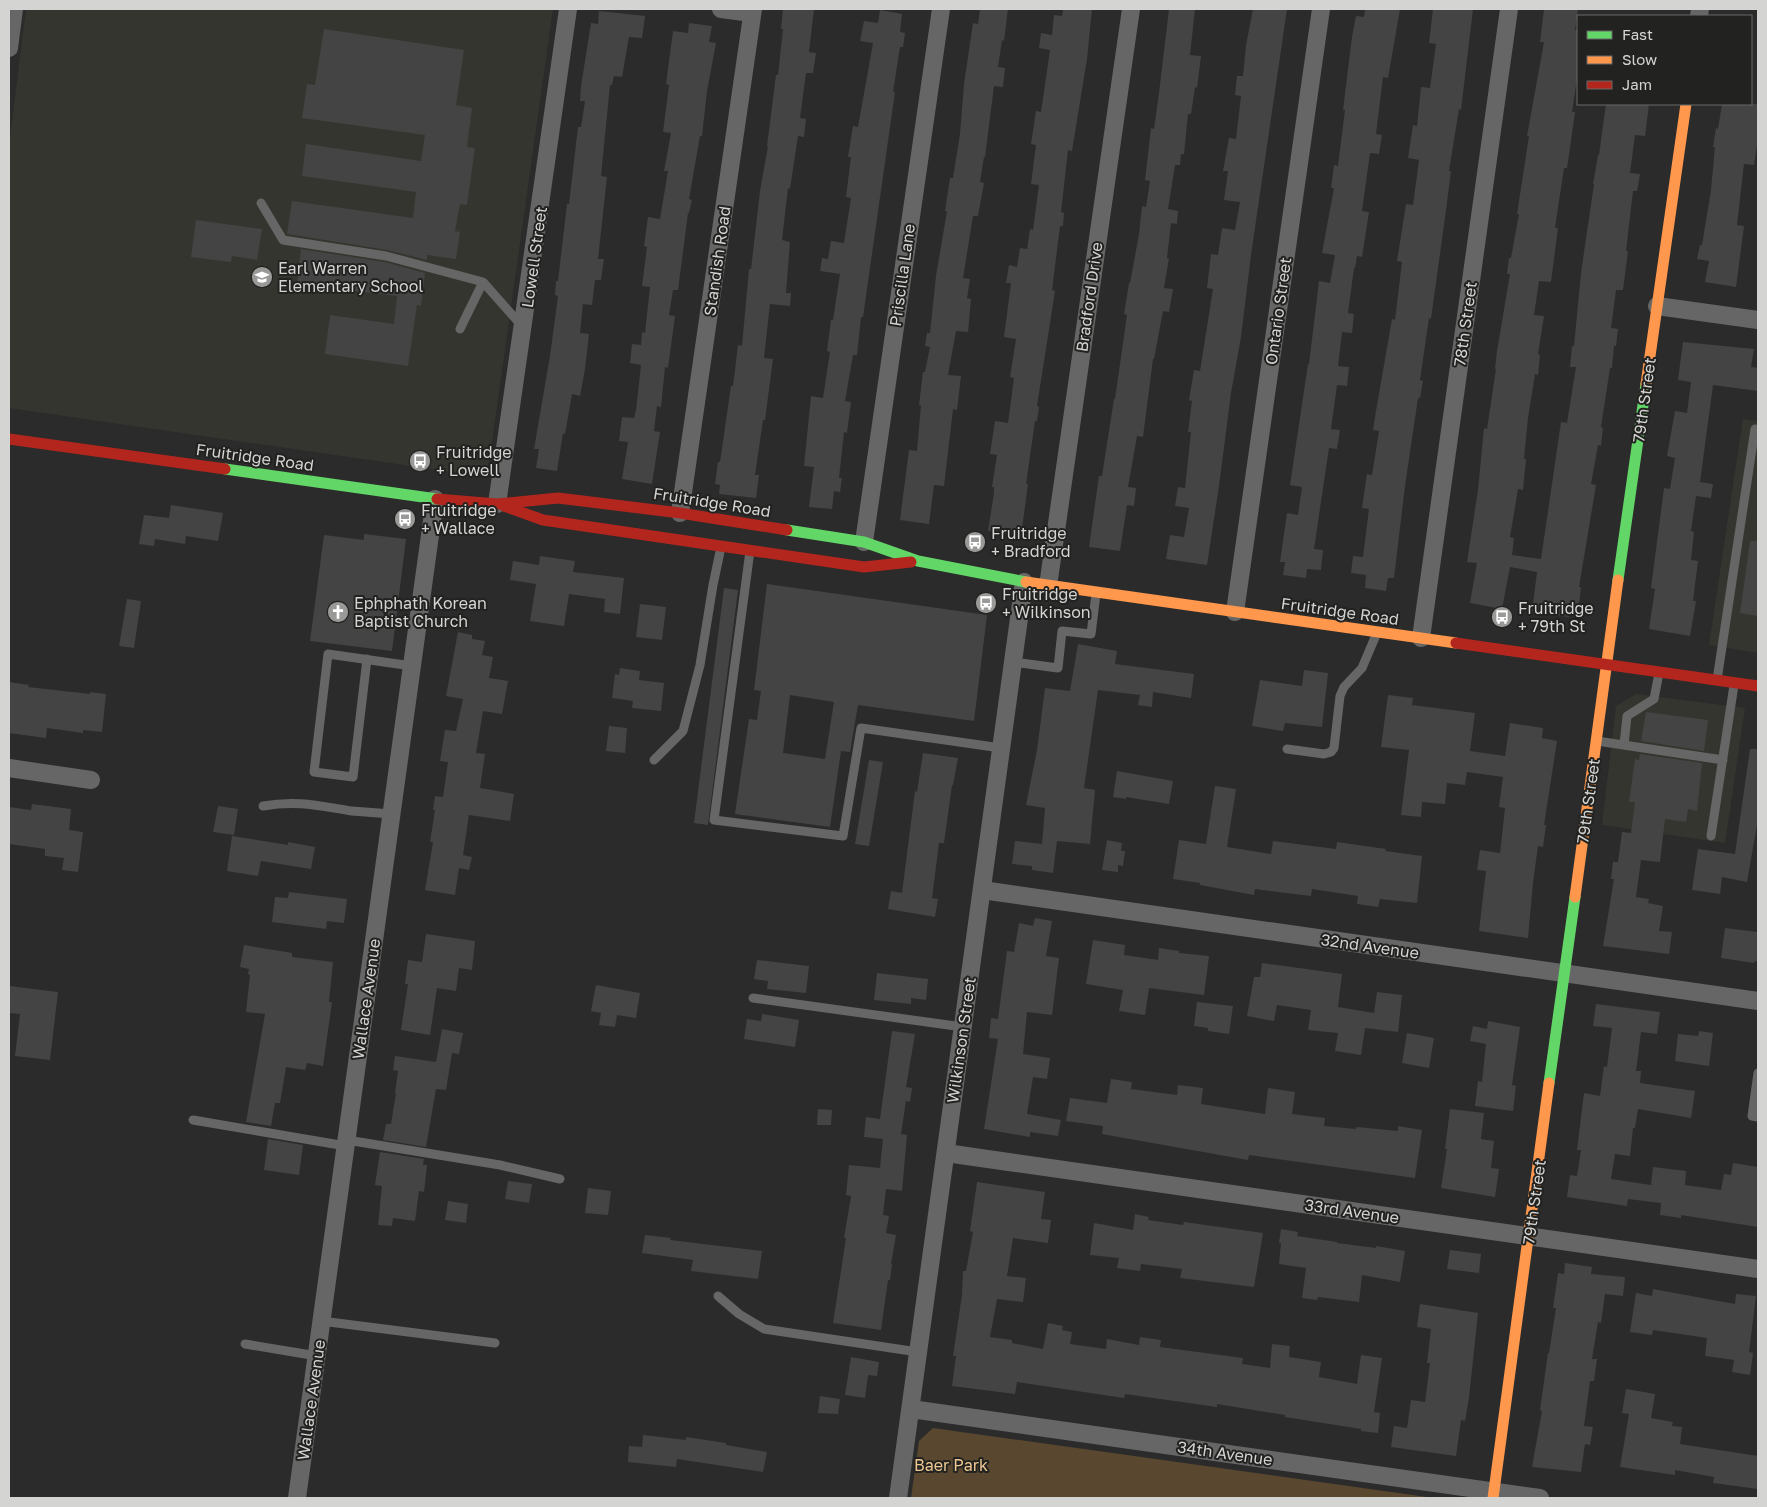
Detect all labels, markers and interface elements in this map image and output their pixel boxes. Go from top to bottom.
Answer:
legend [1577,15,1752,105]
text: Fast [1622,25,1653,43]
text: Slow [1622,50,1657,68]
text: Jam [1622,75,1652,93]
street label: Lowell Street [517,205,551,309]
street label: Standish Road [699,205,735,317]
street label: Priscilla Lane [885,223,919,327]
street label: Bradford Drive [1071,241,1107,353]
street label: Ontario Street [1261,256,1295,366]
place label: Earl Warren Elementary School [278,258,423,296]
school or university icon: Earl Warren Elementary School [250,265,274,289]
street label: 78th Street [1449,280,1481,368]
street label: 79th Street [1628,356,1660,444]
street label: Fruitridge Road [195,439,315,475]
place label: Fruitridge + Lowell [436,442,512,480]
bus stop icon: Fruitridge + Lowell [408,449,432,473]
street label: Fruitridge Road [652,483,772,521]
place label: Fruitridge + Wallace [421,500,497,538]
bus stop icon: Fruitridge + Wallace [393,507,417,531]
place label: Fruitridge + Bradford [991,523,1071,561]
bus stop icon: Fruitridge + Bradford [963,530,987,554]
place label: Fruitridge + Wilkinson [1002,584,1091,622]
bus stop icon: Fruitridge + Wilkinson [974,591,998,615]
place label: Ephphath Korean Baptist Church [354,593,487,631]
street label: Fruitridge Road [1280,593,1400,629]
place label: Fruitridge + 79th St [1518,598,1594,636]
church icon: Ephphath Korean Baptist Church [326,600,350,624]
bus stop icon: Fruitridge + 79th St [1490,605,1514,629]
street label: 79th Street [1572,757,1604,845]
street label: 32nd Avenue [1320,929,1420,963]
street label: Wallace Avenue [348,937,384,1061]
street label: Wilkinson Street [942,976,980,1104]
street label: 79th Street [1518,1158,1550,1246]
street label: 33rd Avenue [1304,1194,1400,1228]
street label: Wallace Avenue [293,1338,329,1462]
street label: 34th Avenue [1176,1436,1274,1470]
park label: Baer Park [914,1455,988,1475]

